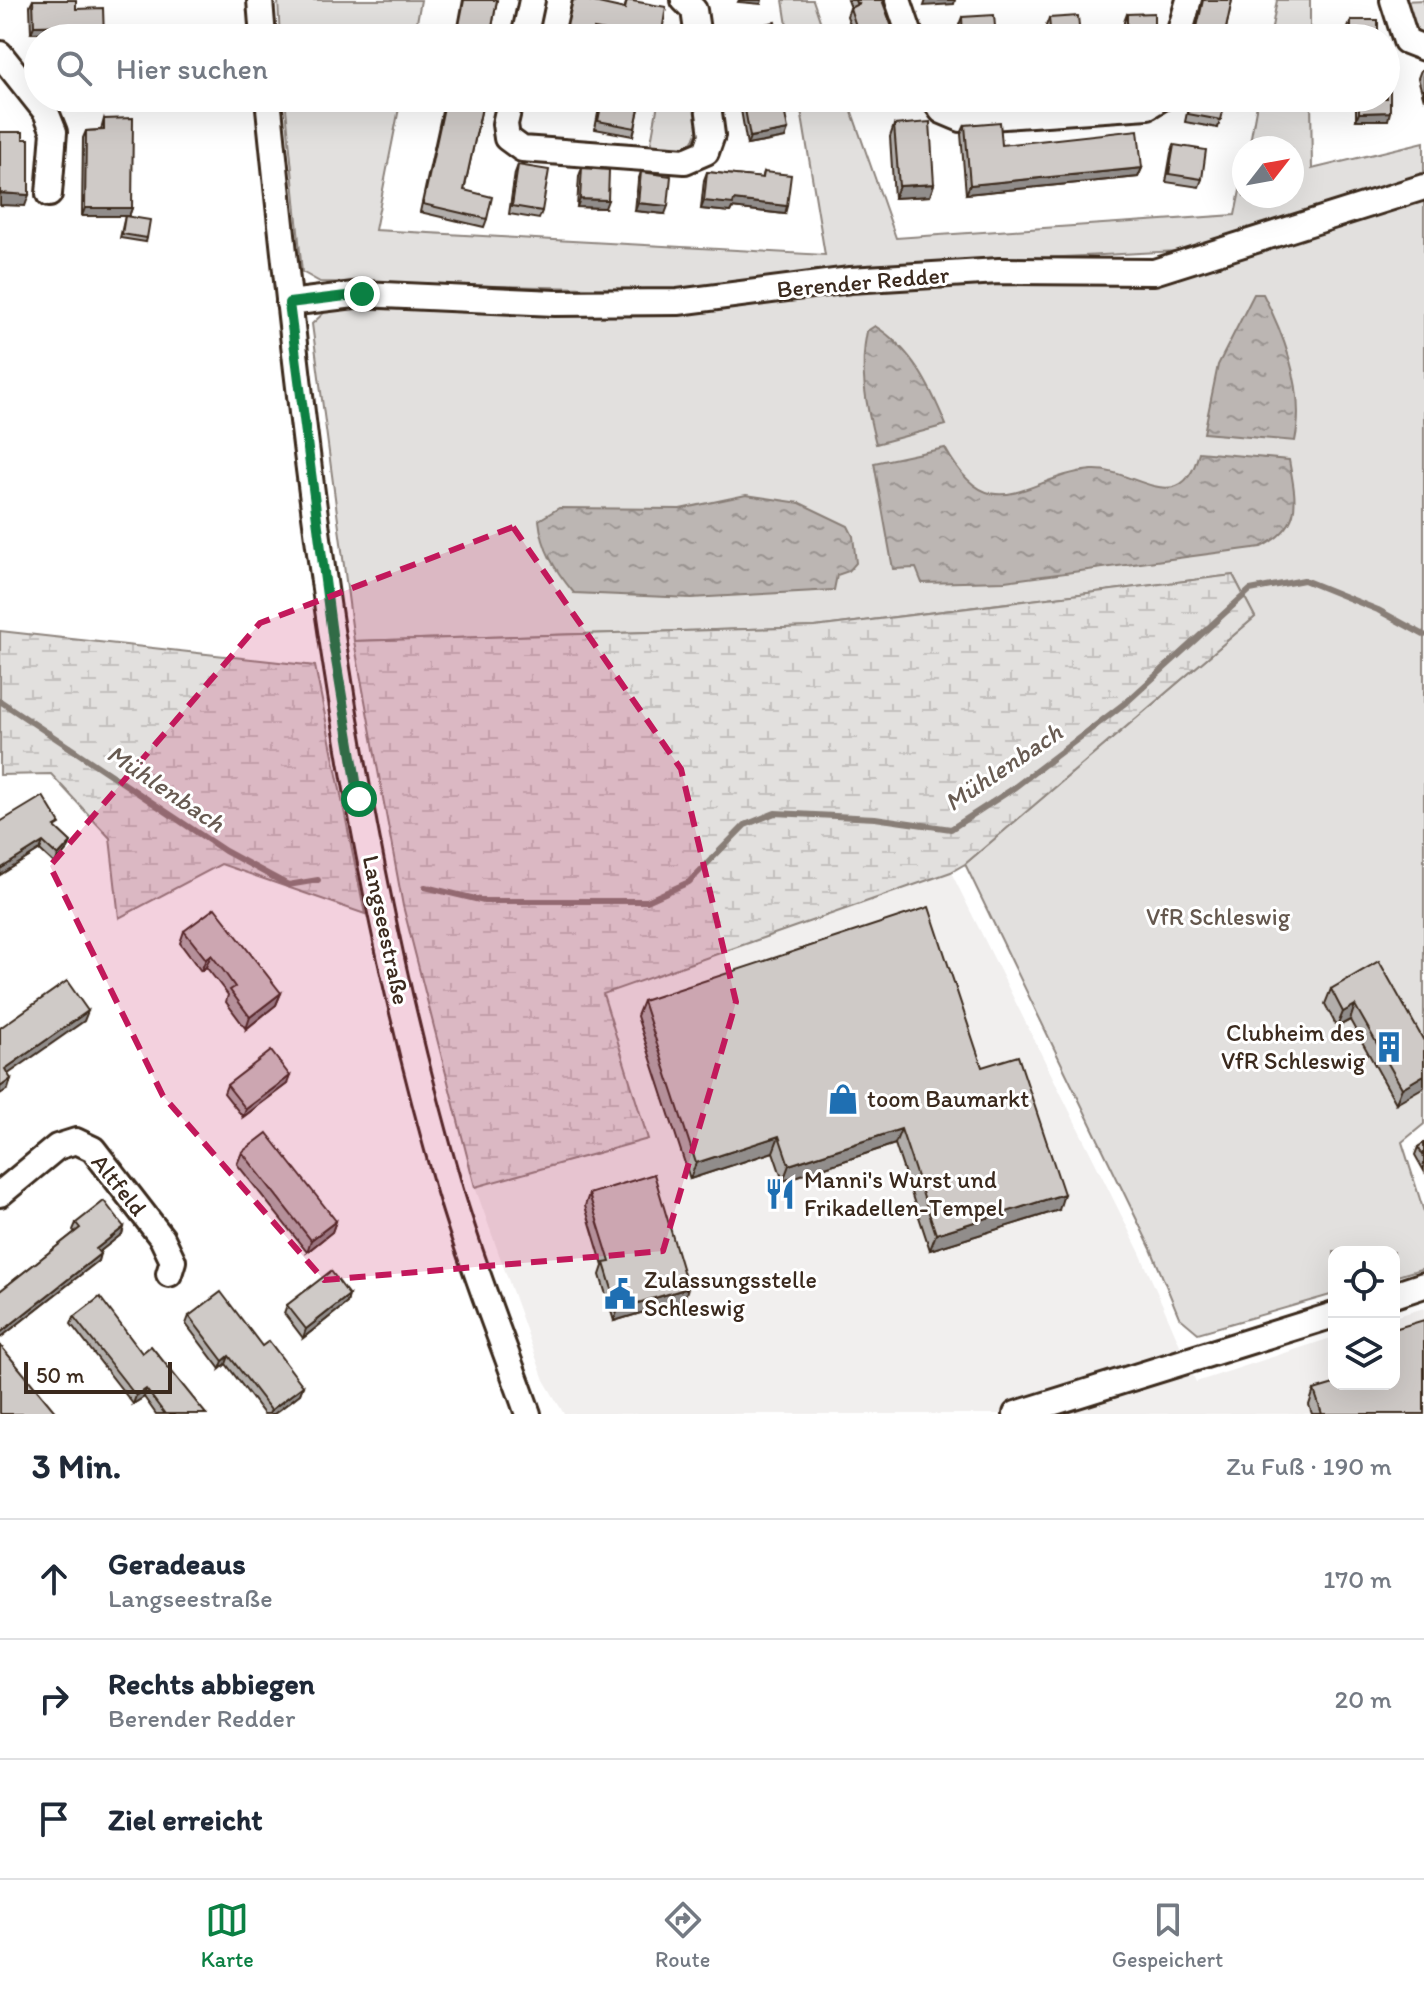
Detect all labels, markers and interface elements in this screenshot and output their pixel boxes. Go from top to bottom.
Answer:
search box [24,24,1400,112]
icon: search [52,46,96,90]
text: Hier suchen [116,50,268,87]
north arrow [1232,136,1304,208]
street label: Berender Redder [776,259,951,303]
route end [344,276,380,312]
water label: Mühlenbach [938,716,1068,818]
water label: Mühlenbach [101,737,231,839]
route start [341,781,377,817]
street label: Langseestraße [357,853,416,1007]
park label: VfR Schleswig [1146,902,1291,931]
place label: Clubheim des VfR Schleswig [1221,1018,1366,1075]
building icon: Clubheim des VfR Schleswig [1372,1030,1406,1064]
shop icon: toom Baumarkt [826,1082,860,1116]
place label: toom Baumarkt [867,1084,1029,1113]
street label: Altfeld [86,1148,153,1222]
place label: Manni's Wurst und Frikadellen-Tempel [804,1165,1004,1222]
restaurant icon: Manni's Wurst und Frikadellen-Tempel [763,1177,797,1211]
map controls [1328,1246,1400,1390]
button: locate [1328,1246,1400,1318]
place label: Zulassungsstelle Schleswig [644,1265,817,1322]
public building icon: Zulassungsstelle Schleswig [603,1277,637,1311]
button: layers [1328,1318,1400,1390]
scale bar [24,1358,172,1394]
text: 50 m [36,1362,85,1389]
text: 3 Min. [32,1446,121,1487]
text: Zu Fuß · 190 m [1226,1450,1392,1482]
text: Geradeaus [108,1545,246,1582]
icon: ahead [32,1557,76,1601]
text: 170 m [1323,1563,1392,1595]
text: Langseestraße [108,1582,273,1614]
text: Rechts abbiegen [108,1665,315,1702]
icon: right [32,1677,76,1721]
text: 20 m [1335,1683,1392,1715]
text: Berender Redder [108,1702,295,1734]
icon: arrive [32,1797,76,1841]
text: Ziel erreicht [108,1801,263,1838]
tab: Karte [201,1898,254,1973]
tab: Route [655,1898,710,1973]
tab: Gespeichert [1112,1898,1223,1973]

